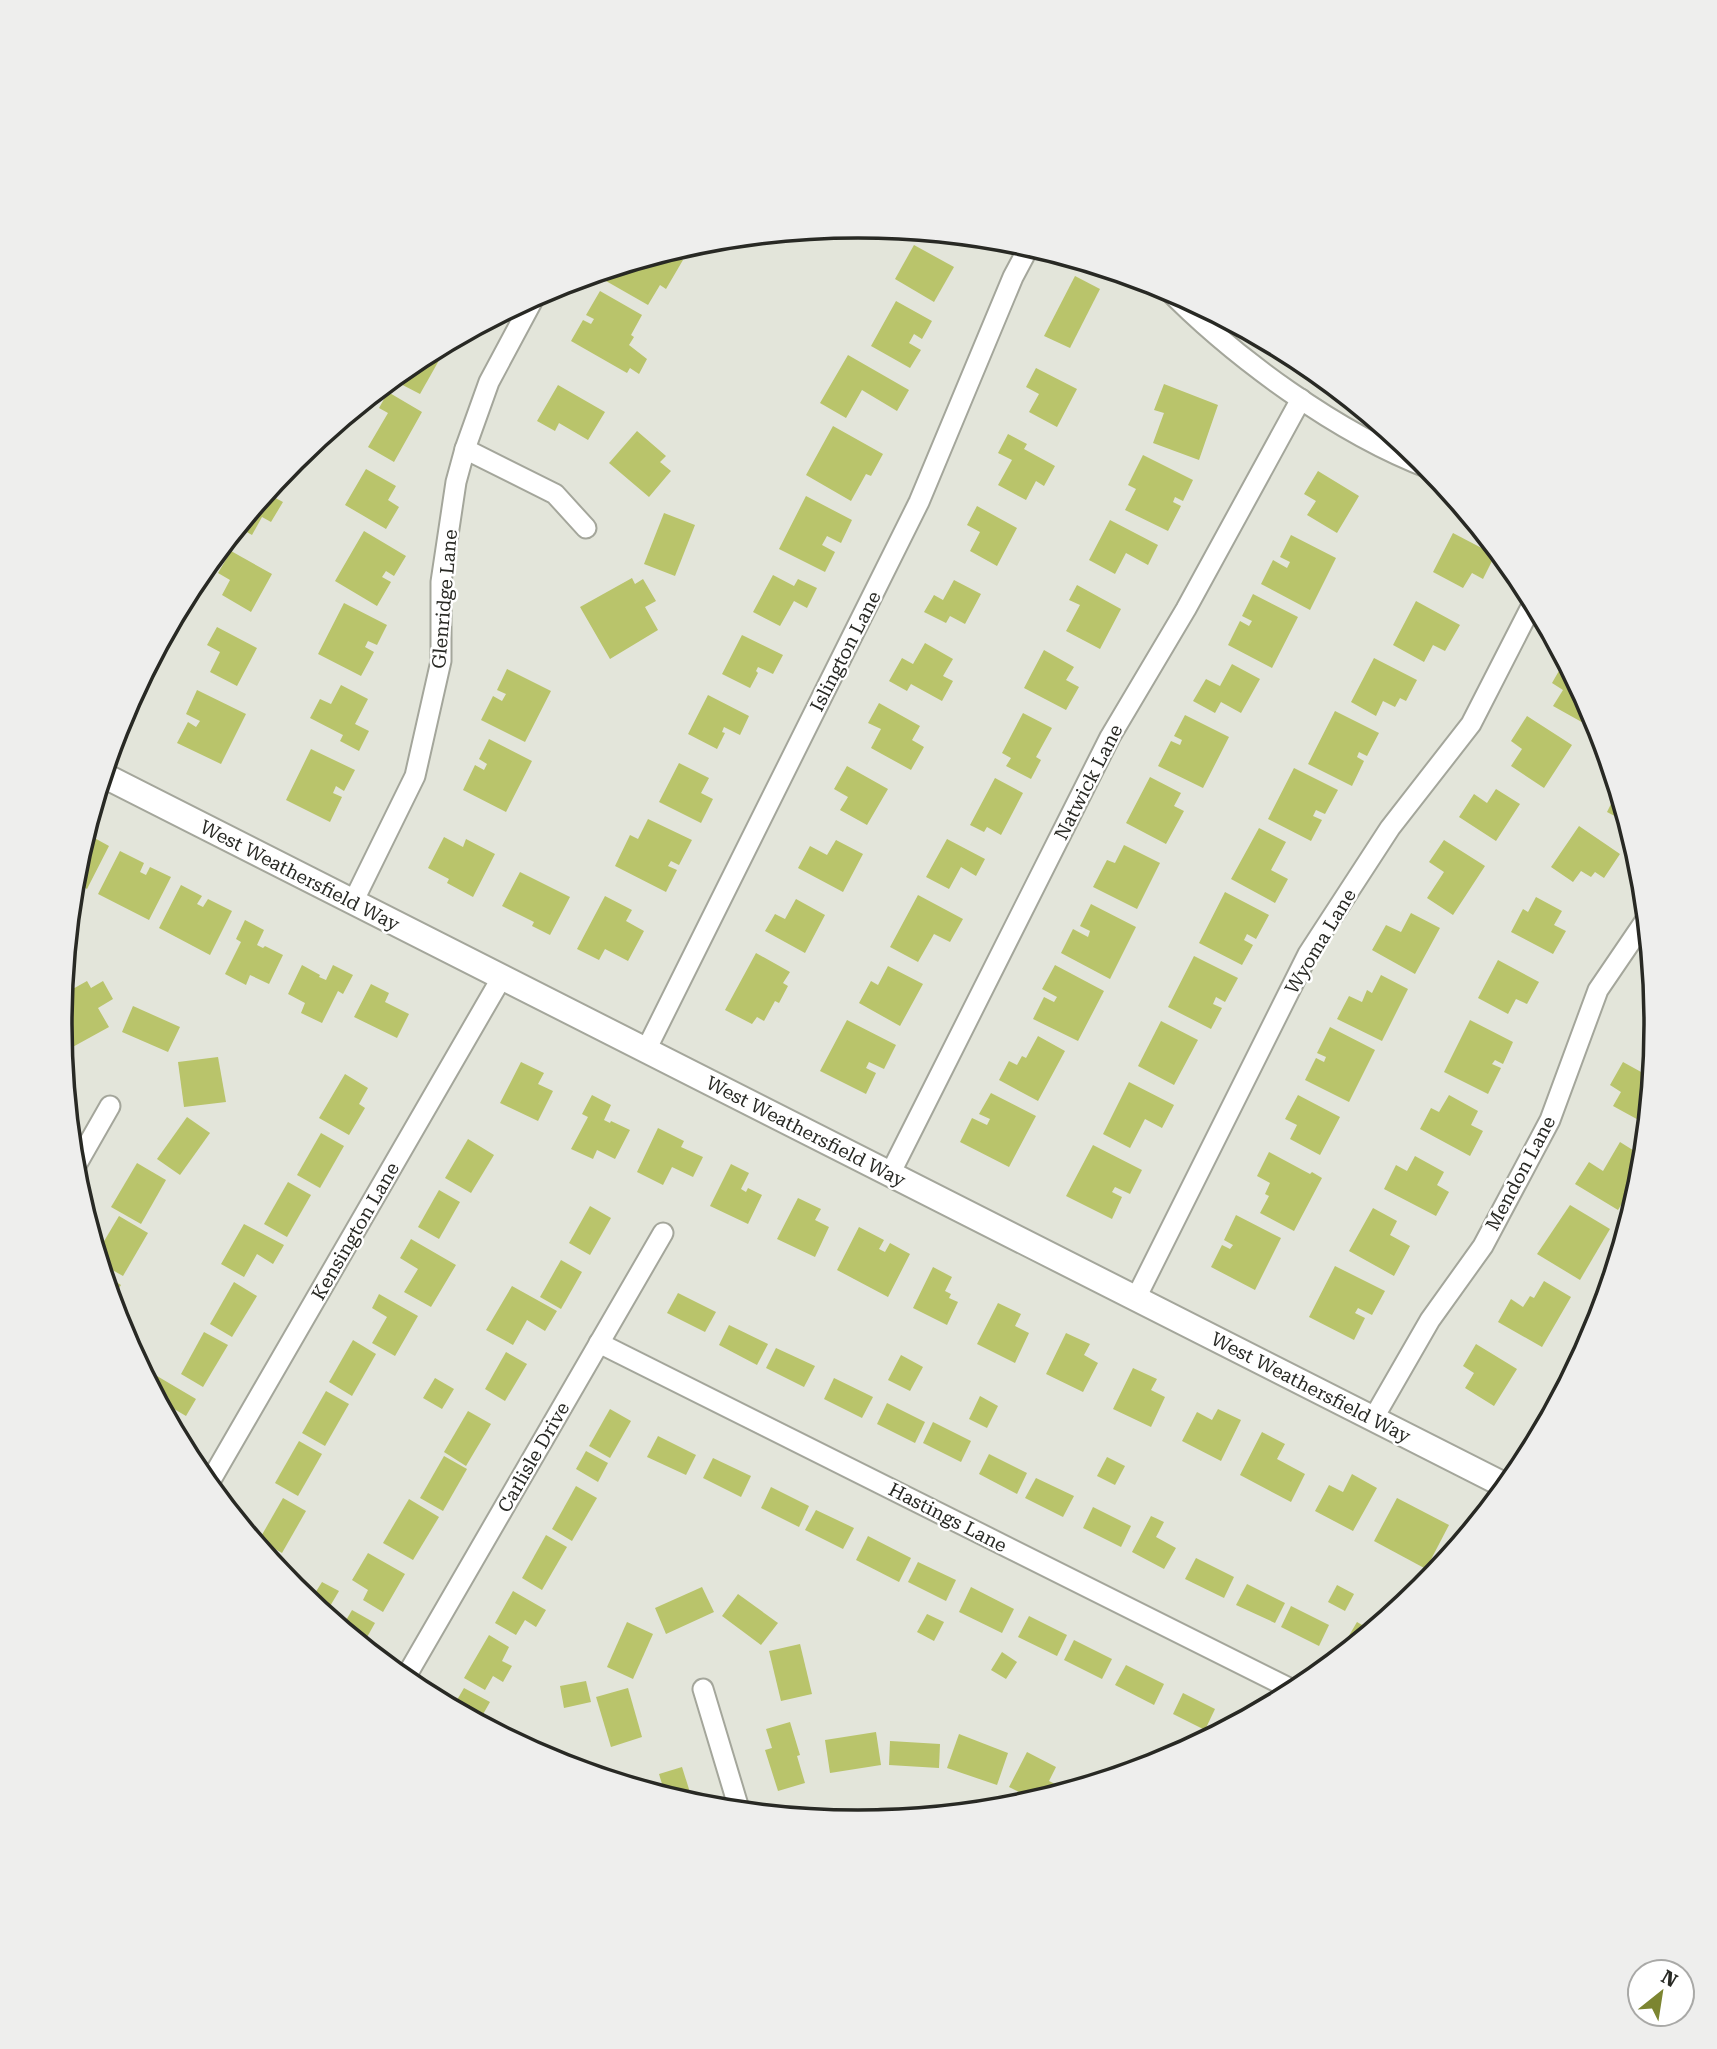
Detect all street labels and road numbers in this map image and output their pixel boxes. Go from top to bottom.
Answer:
street label: Glenridge Lane [427,528,462,670]
street label: Islington Lane [805,587,886,715]
street label: Natwick Lane [1049,721,1127,844]
street label: West Weathersfield Way [196,815,404,936]
street label: Wyoma Lane [1280,884,1361,998]
street label: West Weathersfield Way [702,1071,910,1192]
street label: Mendon Lane [1481,1112,1560,1234]
street label: Kensington Lane [307,1158,404,1304]
street label: West Weathersfield Way [1207,1327,1415,1448]
street label: Carlisle Drive [493,1398,574,1516]
street label: Hastings Lane [885,1478,1011,1557]

